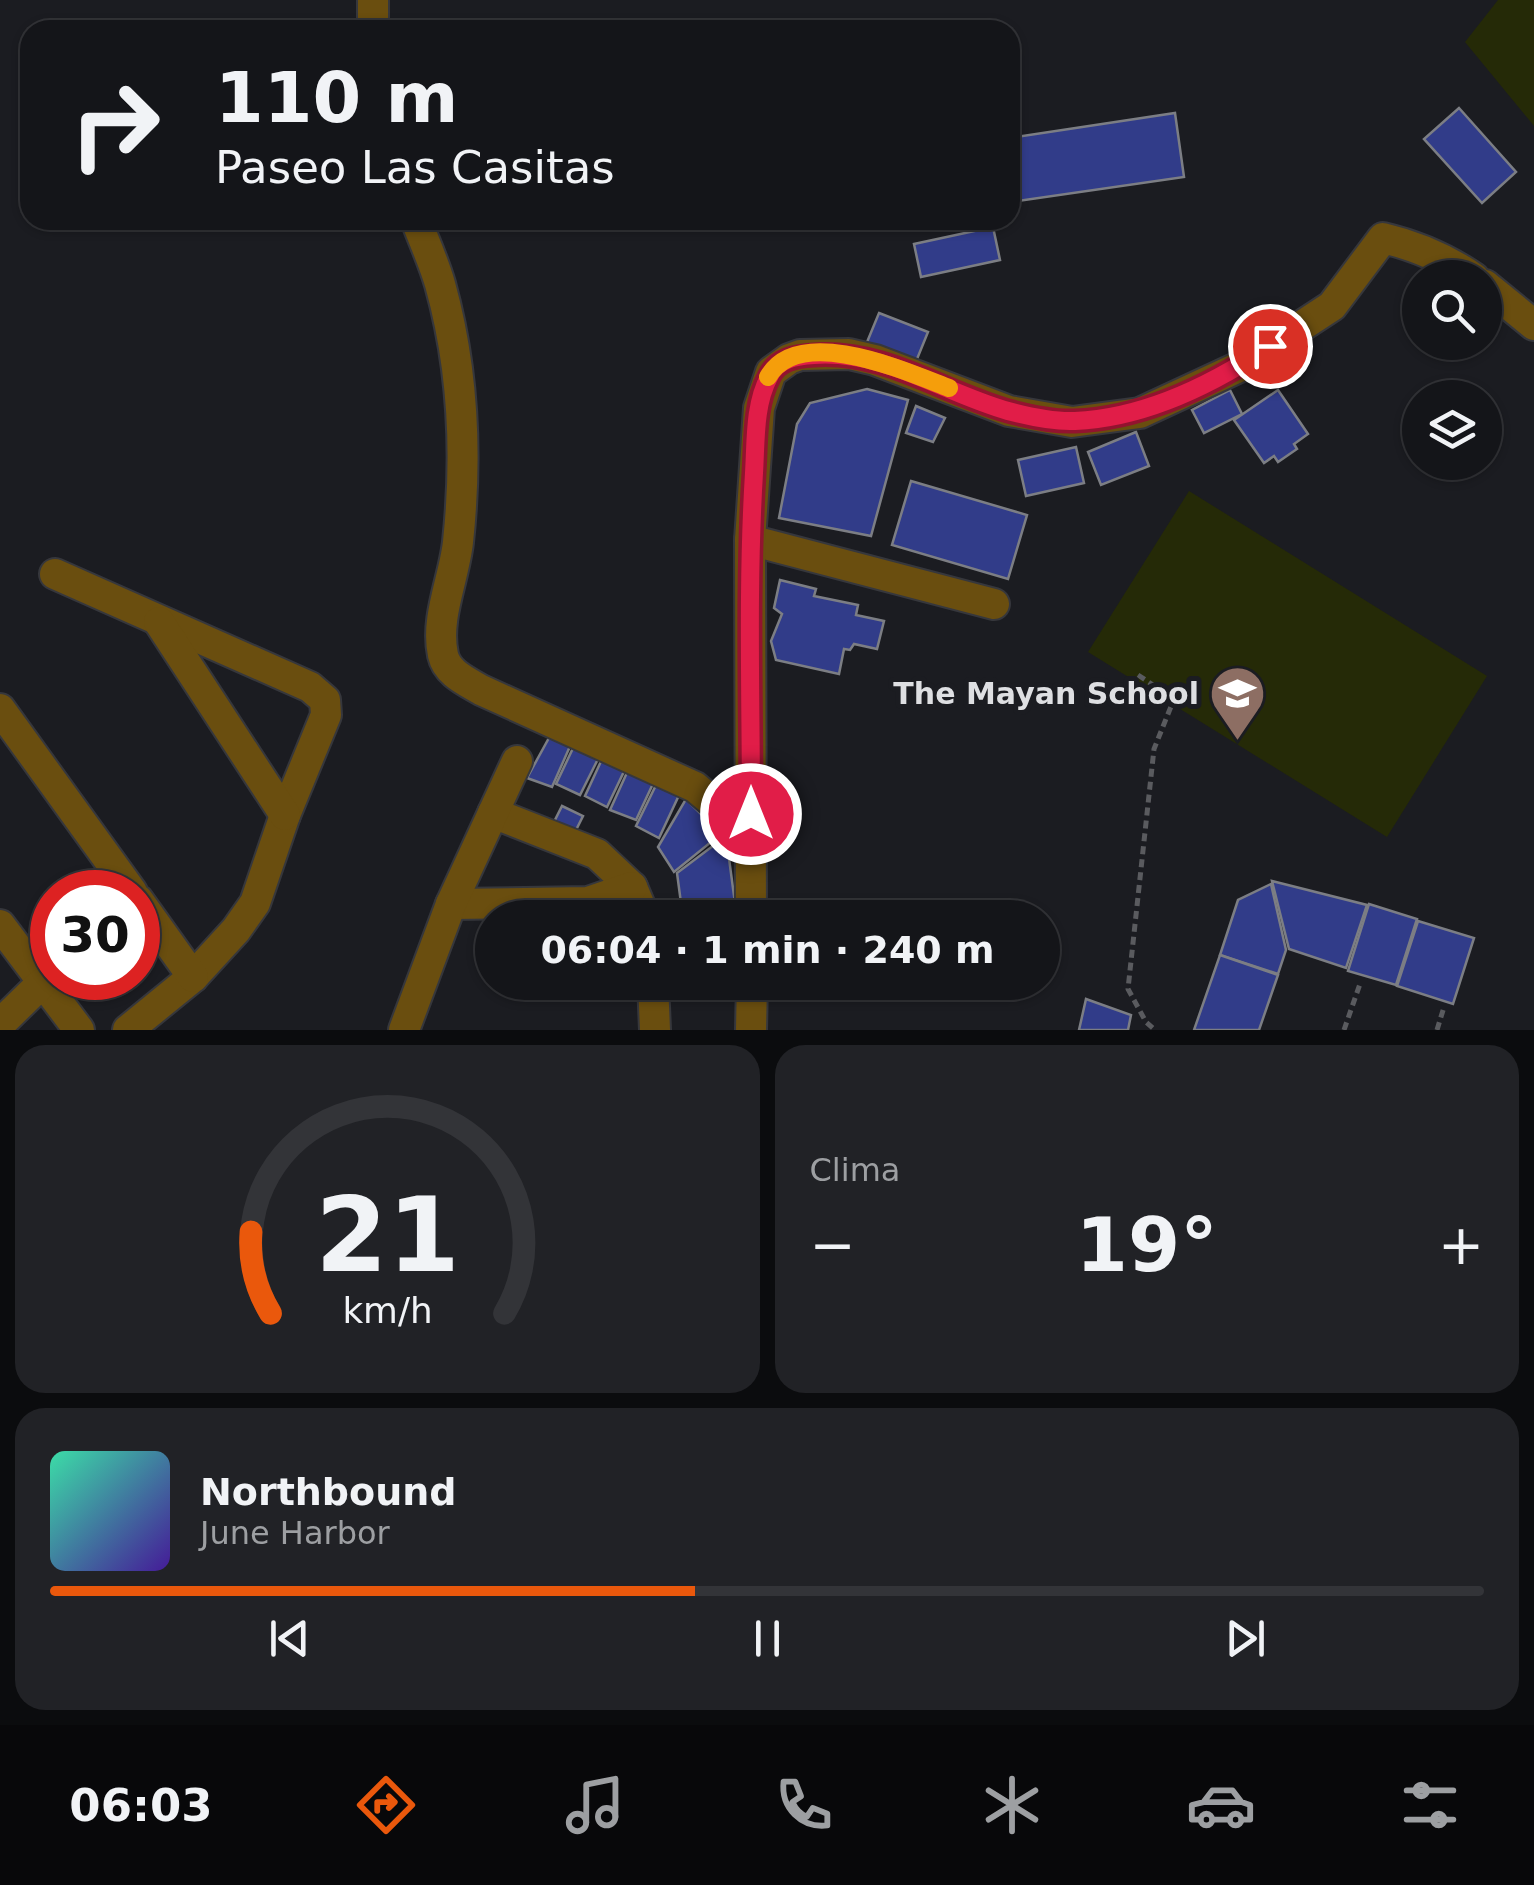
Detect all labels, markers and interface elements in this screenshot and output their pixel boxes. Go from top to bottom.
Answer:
text: 110 m [215,57,458,139]
icon: right [50,60,180,190]
text: Paseo Las Casitas [215,141,615,194]
map controls [1402,260,1502,480]
button: search [1402,260,1502,360]
pin [1228,304,1313,389]
icon: arrive [1243,319,1298,374]
button: layers [1402,380,1502,480]
school or university icon: The Mayan School [1208,663,1268,742]
place label: The Mayan School [893,676,1199,711]
position arrow [699,762,803,866]
speed limit sign: 30 [30,870,160,1000]
text: 06:04 · 1 min · 240 m [540,928,995,972]
text: Clima [810,1151,900,1189]
text: 21 [315,1174,460,1296]
text: 19° [1076,1201,1218,1289]
text: − [810,1213,856,1277]
text: + [1438,1213,1484,1277]
text: km/h [342,1290,432,1331]
text: Northbound [200,1470,456,1514]
text: June Harbor [200,1514,390,1552]
icon: previous [262,1611,317,1666]
icon: pause [740,1611,795,1666]
icon: next [1218,1611,1273,1666]
icon: directions [351,1770,421,1840]
icon: music [560,1770,630,1840]
icon: phone [769,1770,839,1840]
icon: climate [977,1770,1047,1840]
icon: car [1186,1770,1256,1840]
icon: filters [1395,1770,1465,1840]
text: 06:03 [69,1779,213,1832]

